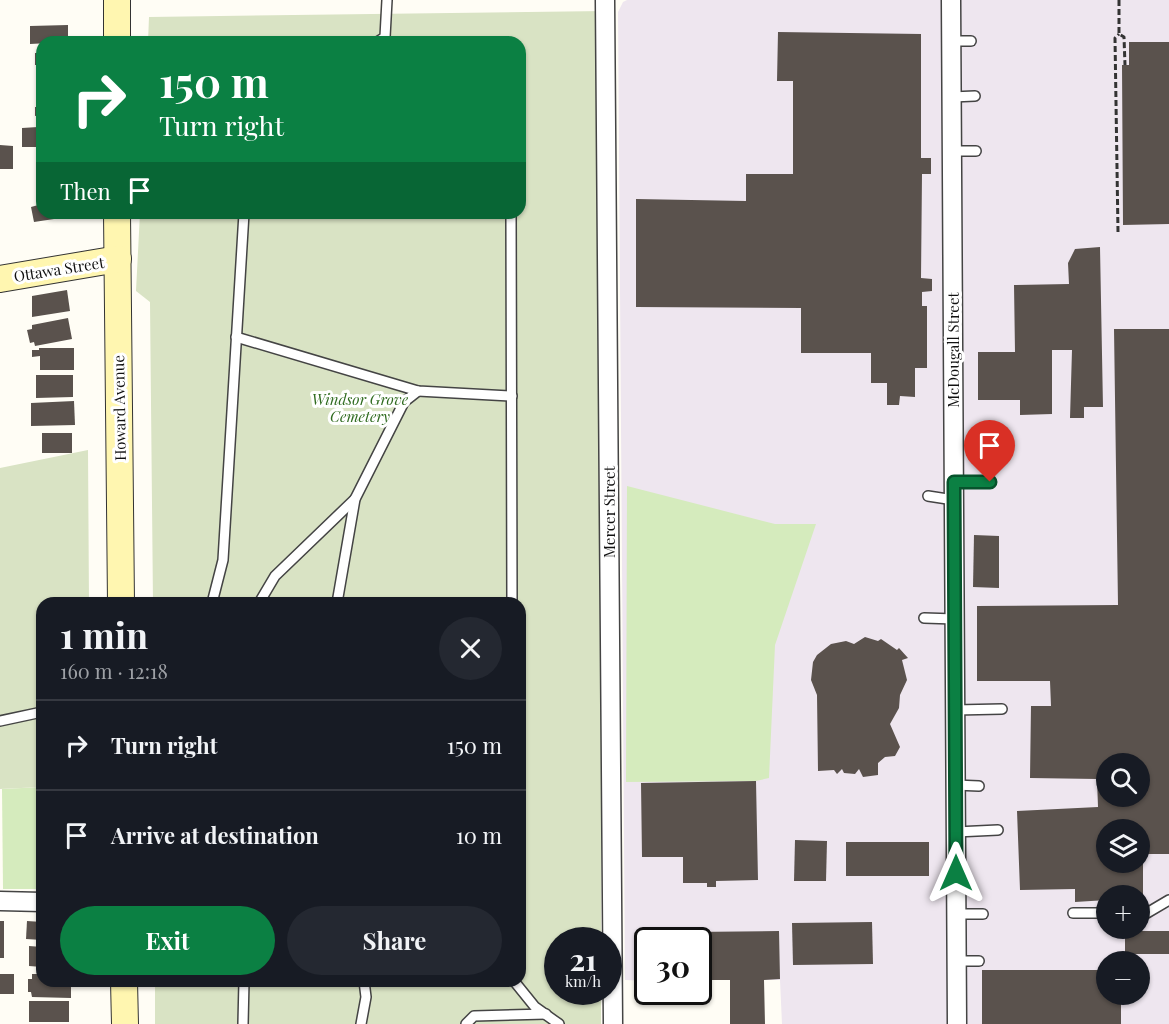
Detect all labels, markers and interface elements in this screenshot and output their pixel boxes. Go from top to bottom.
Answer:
text: 150 m [159,53,269,109]
icon: right [60,60,138,138]
text: Turn right [159,107,284,143]
icon: arrive [123,174,156,207]
text: Then [60,176,111,206]
street label: Ottawa Street [12,252,106,286]
street label: McDougall Street [943,291,963,408]
street label: Howard Avenue [108,355,130,461]
park label: Windsor Grove Cemetery [312,389,409,426]
pin [964,420,1015,482]
icon: arrive [973,429,1006,462]
street label: Mercer Street [599,465,619,558]
text: 1 min [60,610,148,658]
button: close [439,617,502,680]
text: 160 m · 12:18 [60,657,168,684]
icon: right [60,729,93,762]
text: Turn right [111,730,217,760]
text: 150 m [447,730,502,760]
map controls [1096,753,1150,1005]
button: search [1096,753,1150,807]
icon: arrive [60,819,93,852]
button: layers [1096,819,1150,873]
text: Arrive at destination [111,820,319,850]
text: 10 m [456,820,502,850]
position arrow [924,841,988,905]
button: + [1096,885,1150,939]
button: Exit [60,906,275,975]
button: Share [287,906,502,975]
speed limit sign: 30 [634,927,712,1005]
text: 21 [569,939,597,979]
button: − [1096,951,1150,1005]
text: km/h [565,971,601,991]

